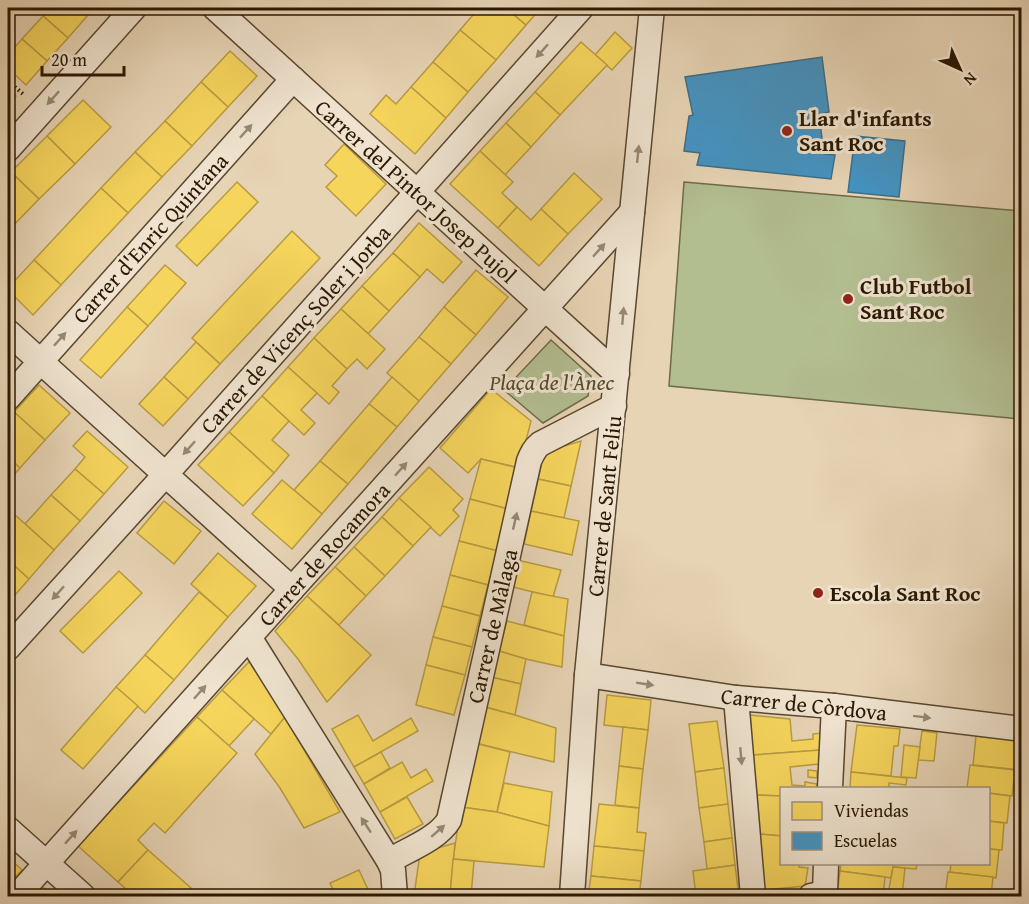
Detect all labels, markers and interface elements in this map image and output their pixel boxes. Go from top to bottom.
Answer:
scale bar [42,39,124,77]
north arrow [930,39,990,99]
one-way arrow [536,43,549,58]
text: 20 m [51,46,87,73]
text: N [958,67,983,92]
one-way arrow [47,90,60,105]
street label: Carrer del Pintor Josep Pujol [308,92,524,290]
place label: Llar d'infants Sant Roc [799,102,932,159]
one-way arrow [239,123,253,138]
marker: Llar d'infants Sant Roc [780,124,794,138]
street label: Carrer d'Enric Quintana [65,145,236,330]
one-way arrow [633,145,643,164]
street label: Carrer de Vicenç Soler i Jorba [192,217,398,441]
one-way arrow [592,242,606,257]
place label: Club Futbol Sant Roc [860,270,972,327]
marker: Club Futbol Sant Roc [841,292,855,306]
one-way arrow [618,306,628,325]
one-way arrow [53,331,67,346]
park label: Plaça de l'Ànec [489,366,616,398]
street label: Carrer de Sant Feliu [579,414,629,598]
one-way arrow [183,440,196,455]
one-way arrow [394,462,407,477]
street label: Carrer de Rocamora [251,475,398,633]
one-way arrow [511,512,521,531]
street label: Carrer de Màlaga [459,545,525,706]
place label: Escola Sant Roc [830,577,981,609]
one-way arrow [51,585,65,600]
marker: Escola Sant Roc [811,586,825,600]
one-way arrow [636,679,655,688]
street label: Carrer de Còrdova [719,679,889,729]
one-way arrow [193,685,206,700]
one-way arrow [913,712,932,722]
one-way arrow [736,747,746,766]
legend [780,787,990,865]
text: Viviendas [834,797,909,824]
one-way arrow [360,817,371,833]
one-way arrow [431,824,446,837]
text: Escuelas [834,827,897,854]
one-way arrow [64,830,77,845]

